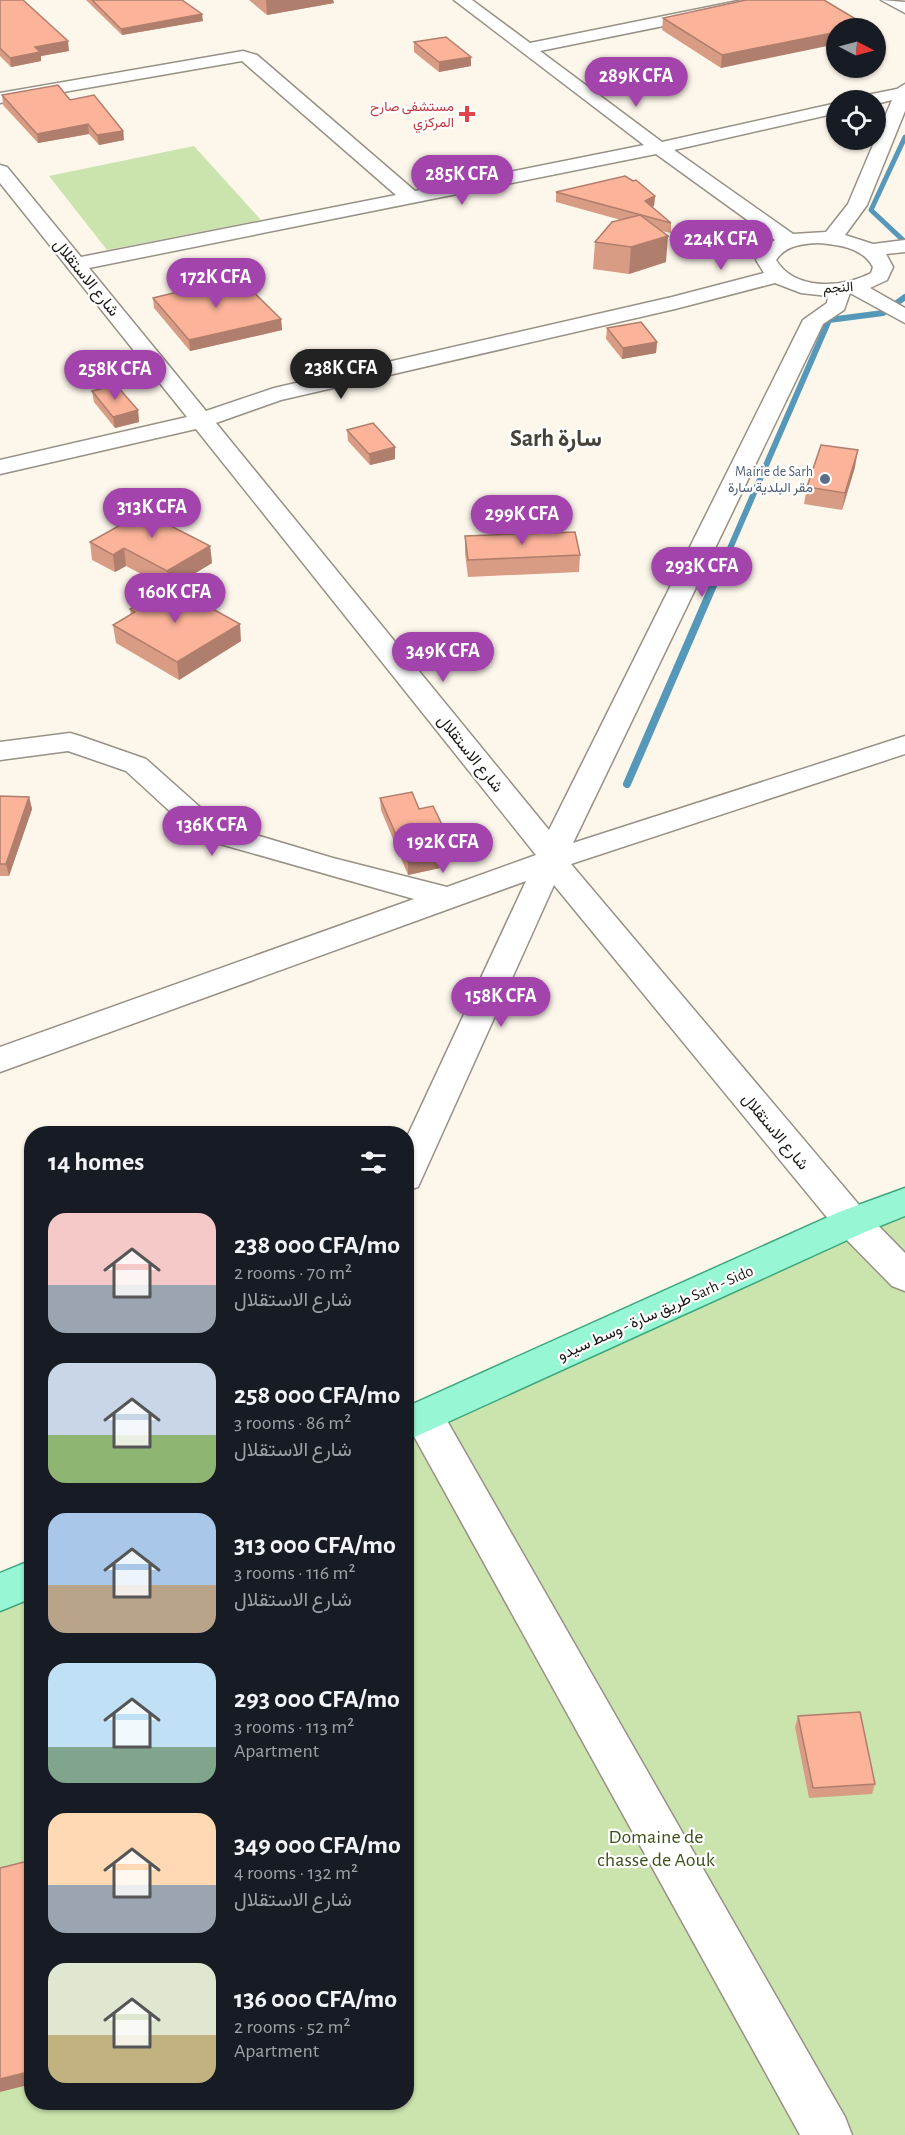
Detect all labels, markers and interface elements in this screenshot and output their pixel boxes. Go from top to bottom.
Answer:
north arrow [826,18,886,78]
map controls [826,18,886,150]
pin: 289K CFA [574,57,698,108]
text: 289K CFA [599,66,673,86]
button: locate [826,90,886,150]
place label: مستشفى صارح المركزي [370,100,454,134]
marker: مستشفى صارح المركزي [458,105,476,123]
pin: 285K CFA [400,155,524,206]
text: 285K CFA [425,164,499,184]
pin: 224K CFA [659,220,783,271]
text: 224K CFA [684,229,758,249]
street label: شارع الاستقلال [48,236,122,321]
pin: 172K CFA [154,258,278,309]
text: 172K CFA [181,267,251,287]
street label: النجم [822,280,854,297]
pin: 238K CFA [279,349,403,400]
pin: 258K CFA [53,350,177,401]
text: 238K CFA [304,358,378,378]
text: 258K CFA [78,359,152,379]
district label: Sarh سارة [510,427,602,453]
place label: Mairie de Sarh مقر البلدية سارة [728,465,813,496]
marker: Mairie de Sarh مقر البلدية سارة [818,472,832,486]
pin: 313K CFA [90,488,214,539]
pin: 299K CFA [460,495,584,546]
text: 313K CFA [117,497,187,517]
text: 299K CFA [485,504,559,524]
pin: 293K CFA [640,547,764,598]
text: 293K CFA [665,556,739,576]
pin: 160K CFA [113,573,237,624]
text: 160K CFA [139,582,211,602]
pin: 349K CFA [381,632,505,683]
text: 349K CFA [406,641,480,661]
street label: شارع الاستقلال [432,712,506,797]
pin: 136K CFA [150,806,274,857]
text: 136K CFA [176,815,248,835]
pin: 192K CFA [381,823,505,874]
text: 192K CFA [407,832,479,852]
pin: 158K CFA [439,977,563,1028]
text: 158K CFA [465,986,537,1006]
street label: شارع الاستقلال [737,1090,812,1175]
icon: filters [357,1146,390,1179]
text: 14 homes [48,1149,144,1175]
text: 238 000 CFA/mo [234,1232,400,1258]
icon: home [96,1237,168,1309]
street label: طريق سارة - وسط سيدو Sarh - Sido [555,1262,757,1365]
text: 2 rooms · 70 m² [234,1263,352,1283]
text: شارع الاستقلال [234,1290,352,1310]
text: 258 000 CFA/mo [234,1382,400,1408]
icon: home [96,1387,168,1459]
text: 3 rooms · 86 m² [234,1413,351,1433]
text: شارع الاستقلال [234,1440,352,1460]
text: 313 000 CFA/mo [234,1532,396,1558]
icon: home [96,1537,168,1609]
text: 3 rooms · 116 m² [234,1563,355,1583]
text: شارع الاستقلال [234,1590,352,1610]
text: 293 000 CFA/mo [234,1686,400,1712]
icon: home [96,1687,168,1759]
text: 3 rooms · 113 m² [234,1717,354,1737]
text: Apartment [234,1741,319,1761]
park label: Domaine de chasse de Aouk [597,1827,715,1870]
text: 349 000 CFA/mo [234,1832,401,1858]
icon: home [96,1837,168,1909]
text: 4 rooms · 132 m² [234,1863,358,1883]
text: شارع الاستقلال [234,1890,352,1910]
text: 136 000 CFA/mo [234,1986,397,2012]
icon: home [96,1987,168,2059]
text: 2 rooms · 52 m² [234,2017,351,2037]
text: Apartment [234,2041,319,2061]

